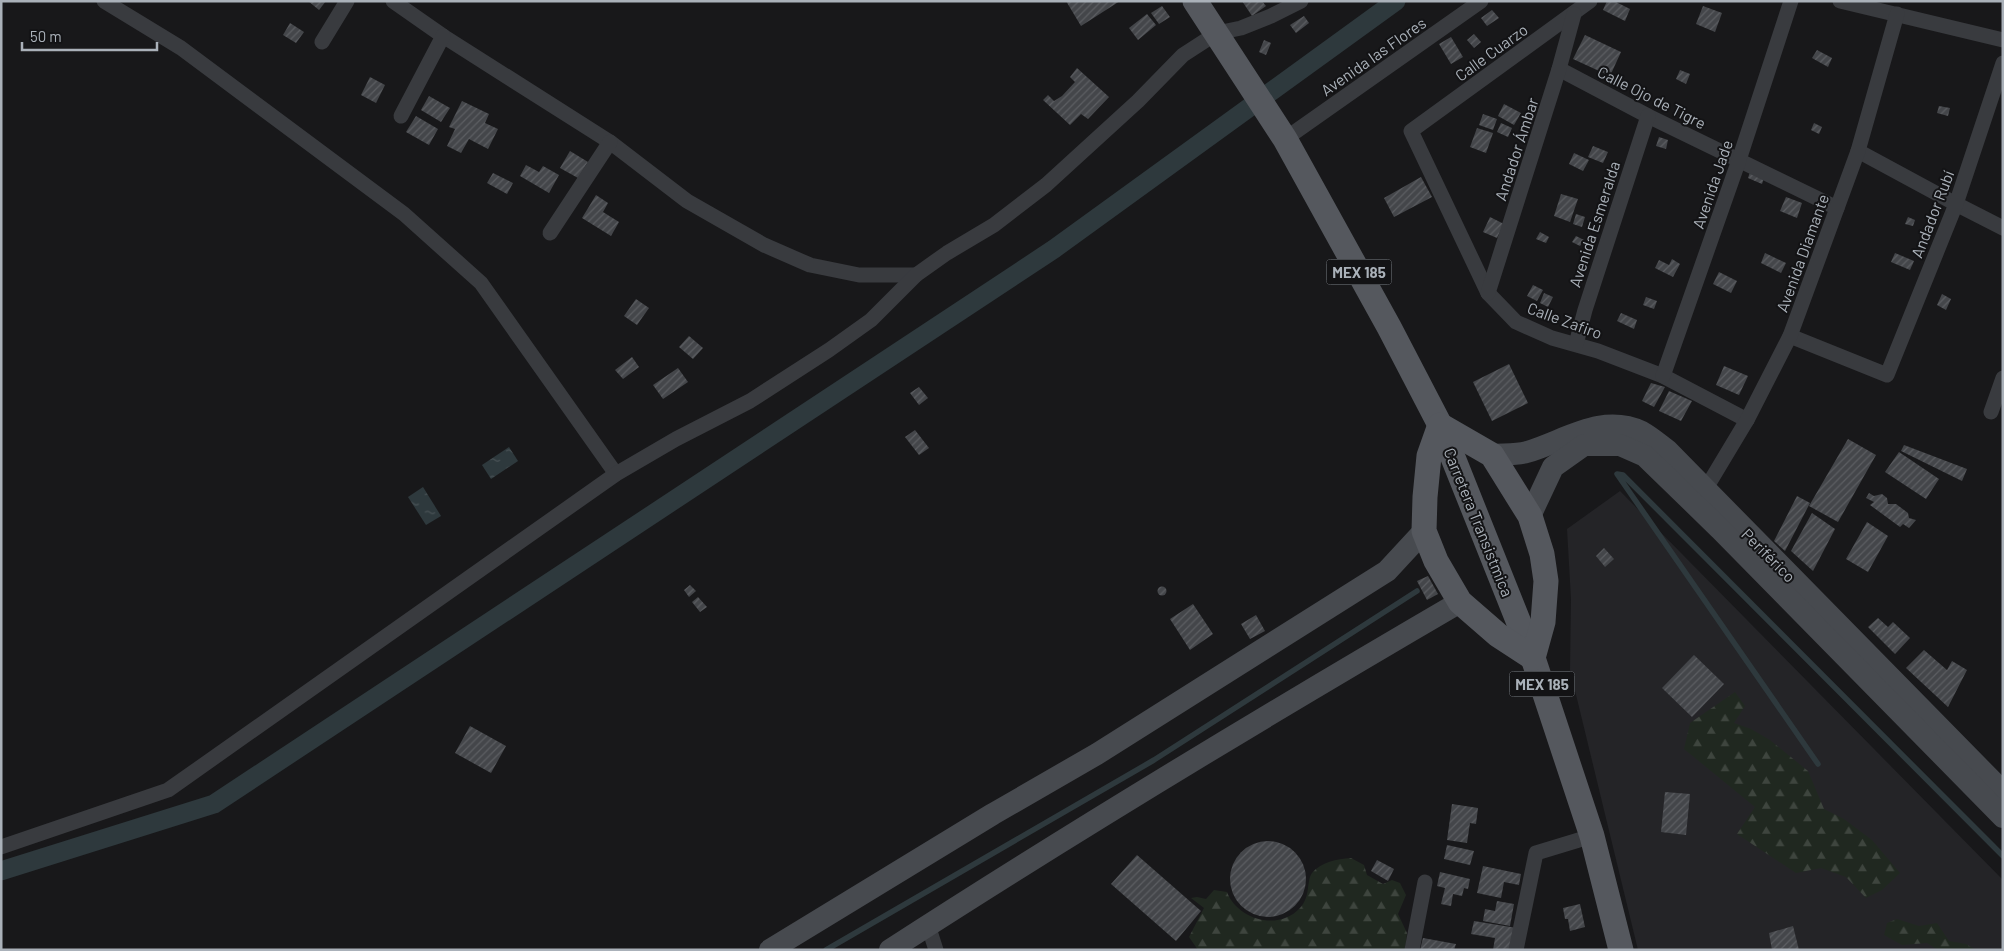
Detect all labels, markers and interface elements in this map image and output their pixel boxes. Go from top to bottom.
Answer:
street label: Avenida las Flores [1317,13,1429,99]
street label: Calle Cuarzo [1451,19,1531,85]
scale bar [22,20,158,52]
text: 50 m [30,27,62,45]
street label: Calle Ojo de Tigre [1595,62,1709,132]
street label: Andador Ámbar [1490,95,1542,203]
street label: Avenida Jade [1688,137,1736,231]
street label: Avenida Esmeralda [1565,159,1623,289]
street label: Andador Rubí [1907,167,1958,260]
street label: Avenida Diamante [1772,191,1832,315]
road number: MEX 185 [1326,260,1392,284]
street label: Calle Zafiro [1525,298,1605,342]
street label: Carretera Transistmica [1440,445,1518,599]
street label: Periférico [1738,524,1800,586]
road number: MEX 185 [1510,672,1574,696]

